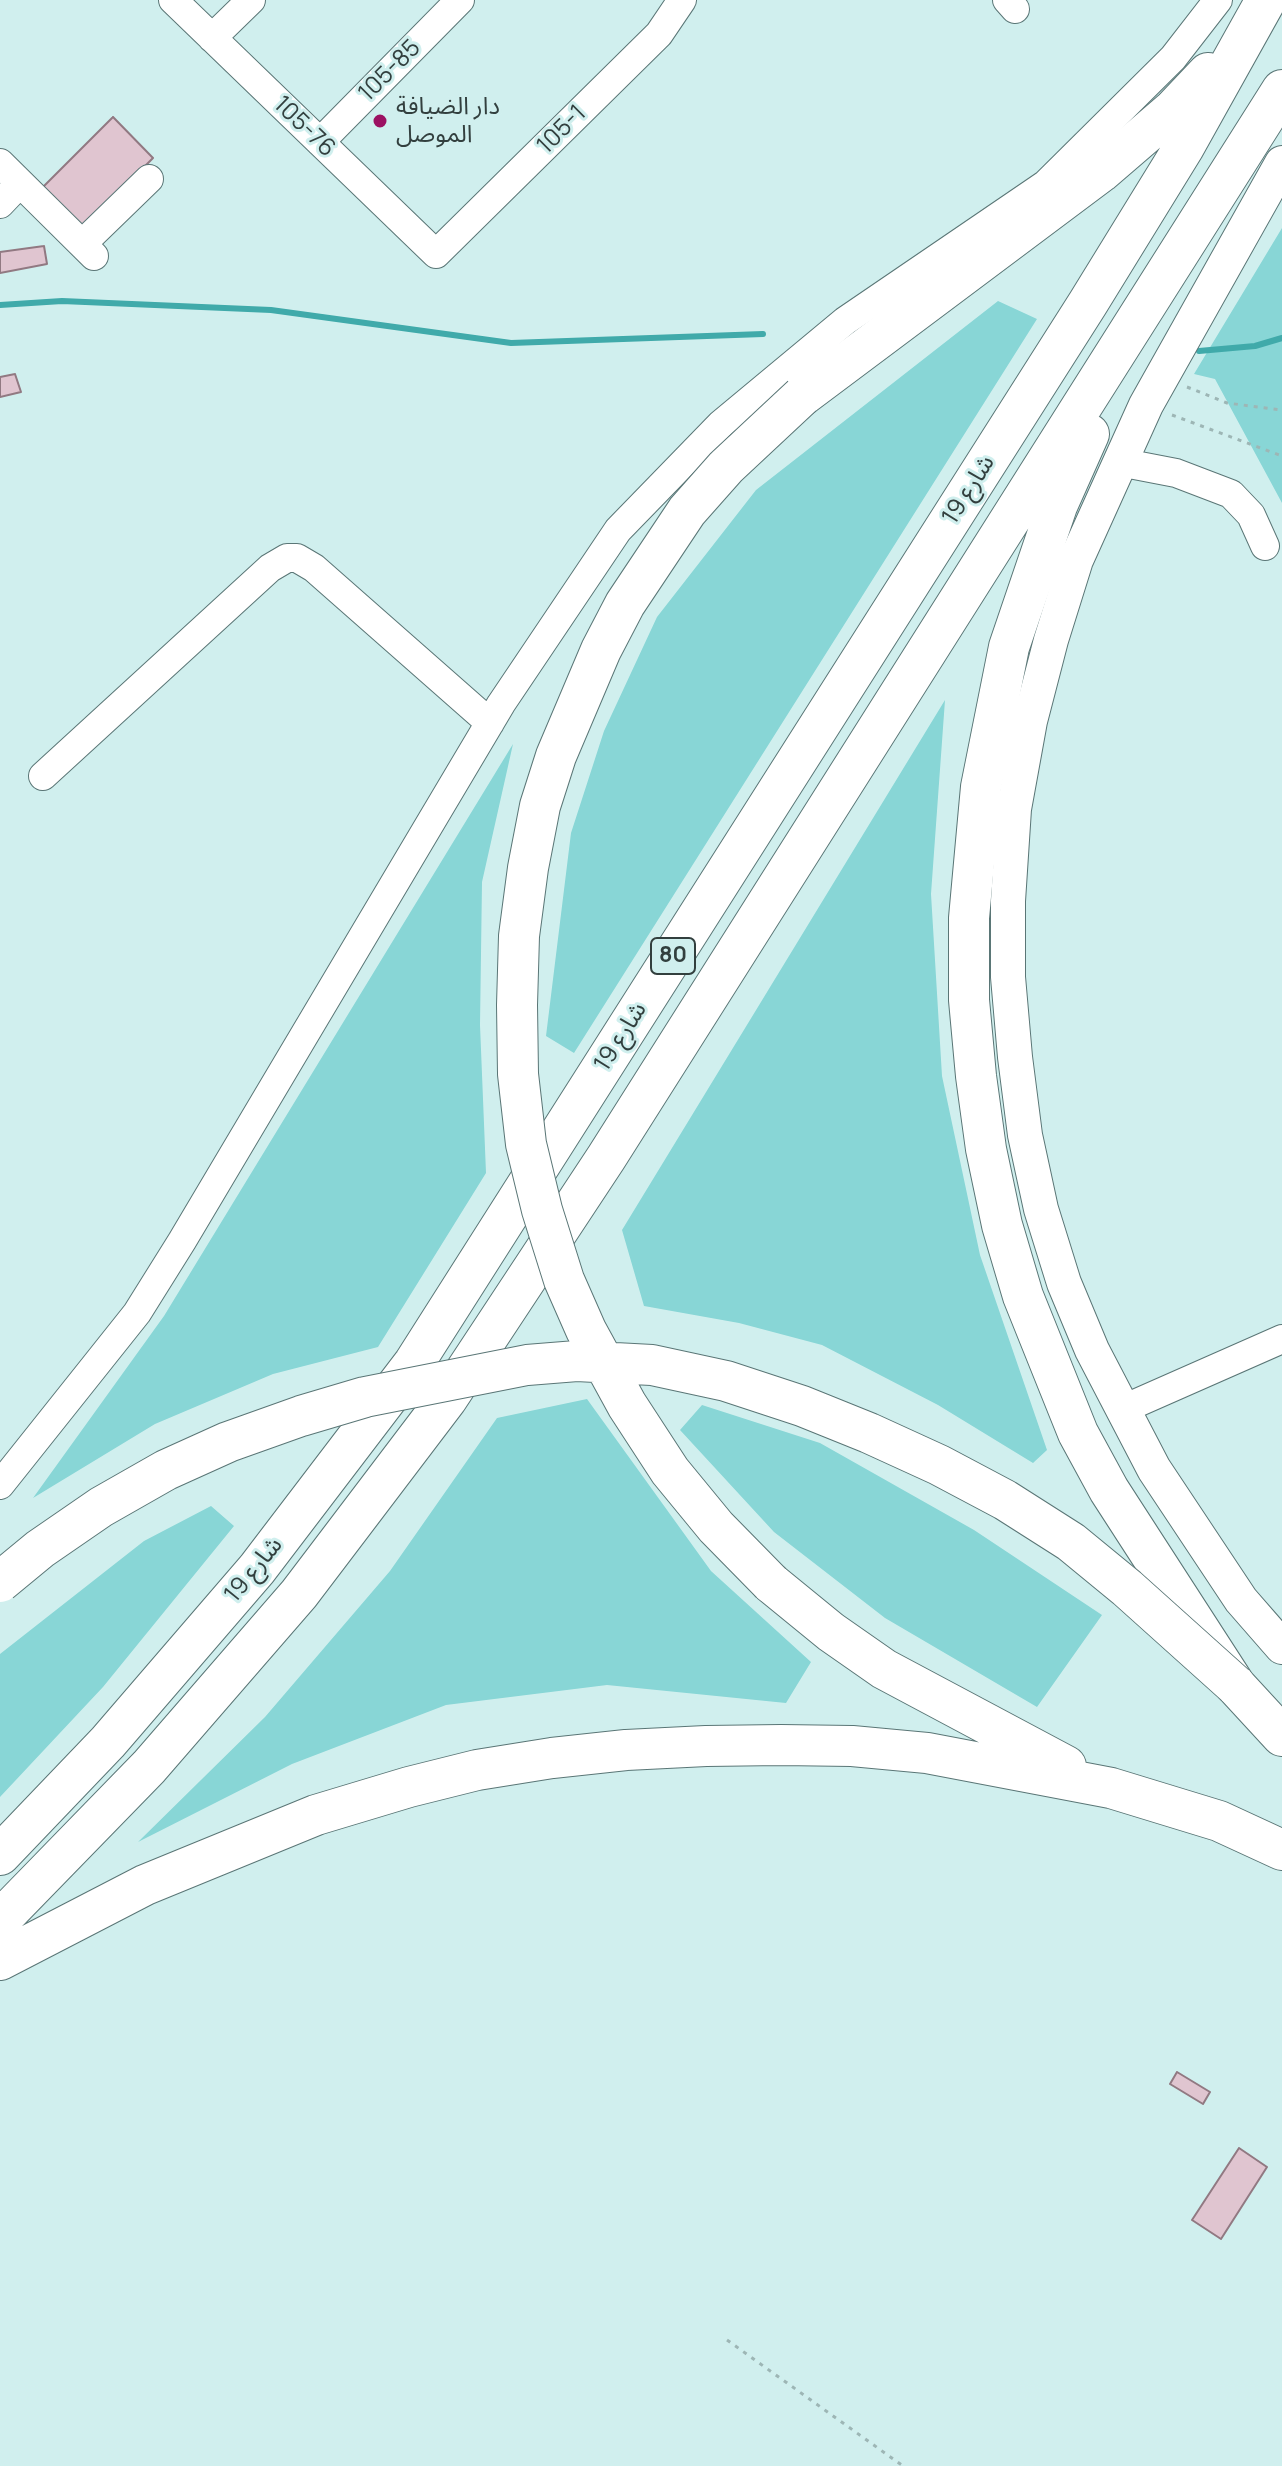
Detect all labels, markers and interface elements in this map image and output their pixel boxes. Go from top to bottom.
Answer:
street label: 105-85 [353,34,427,108]
street label: 105-76 [267,91,341,163]
place label: دار الضيافة الموصل [396,93,500,149]
street label: 105-1 [532,100,592,160]
marker: دار الضيافة الموصل [371,112,389,130]
street label: شارع 19 [937,450,1001,530]
road number: 80 [651,938,695,974]
street label: شارع 19 [589,997,653,1077]
street label: شارع 19 [219,1531,289,1609]

